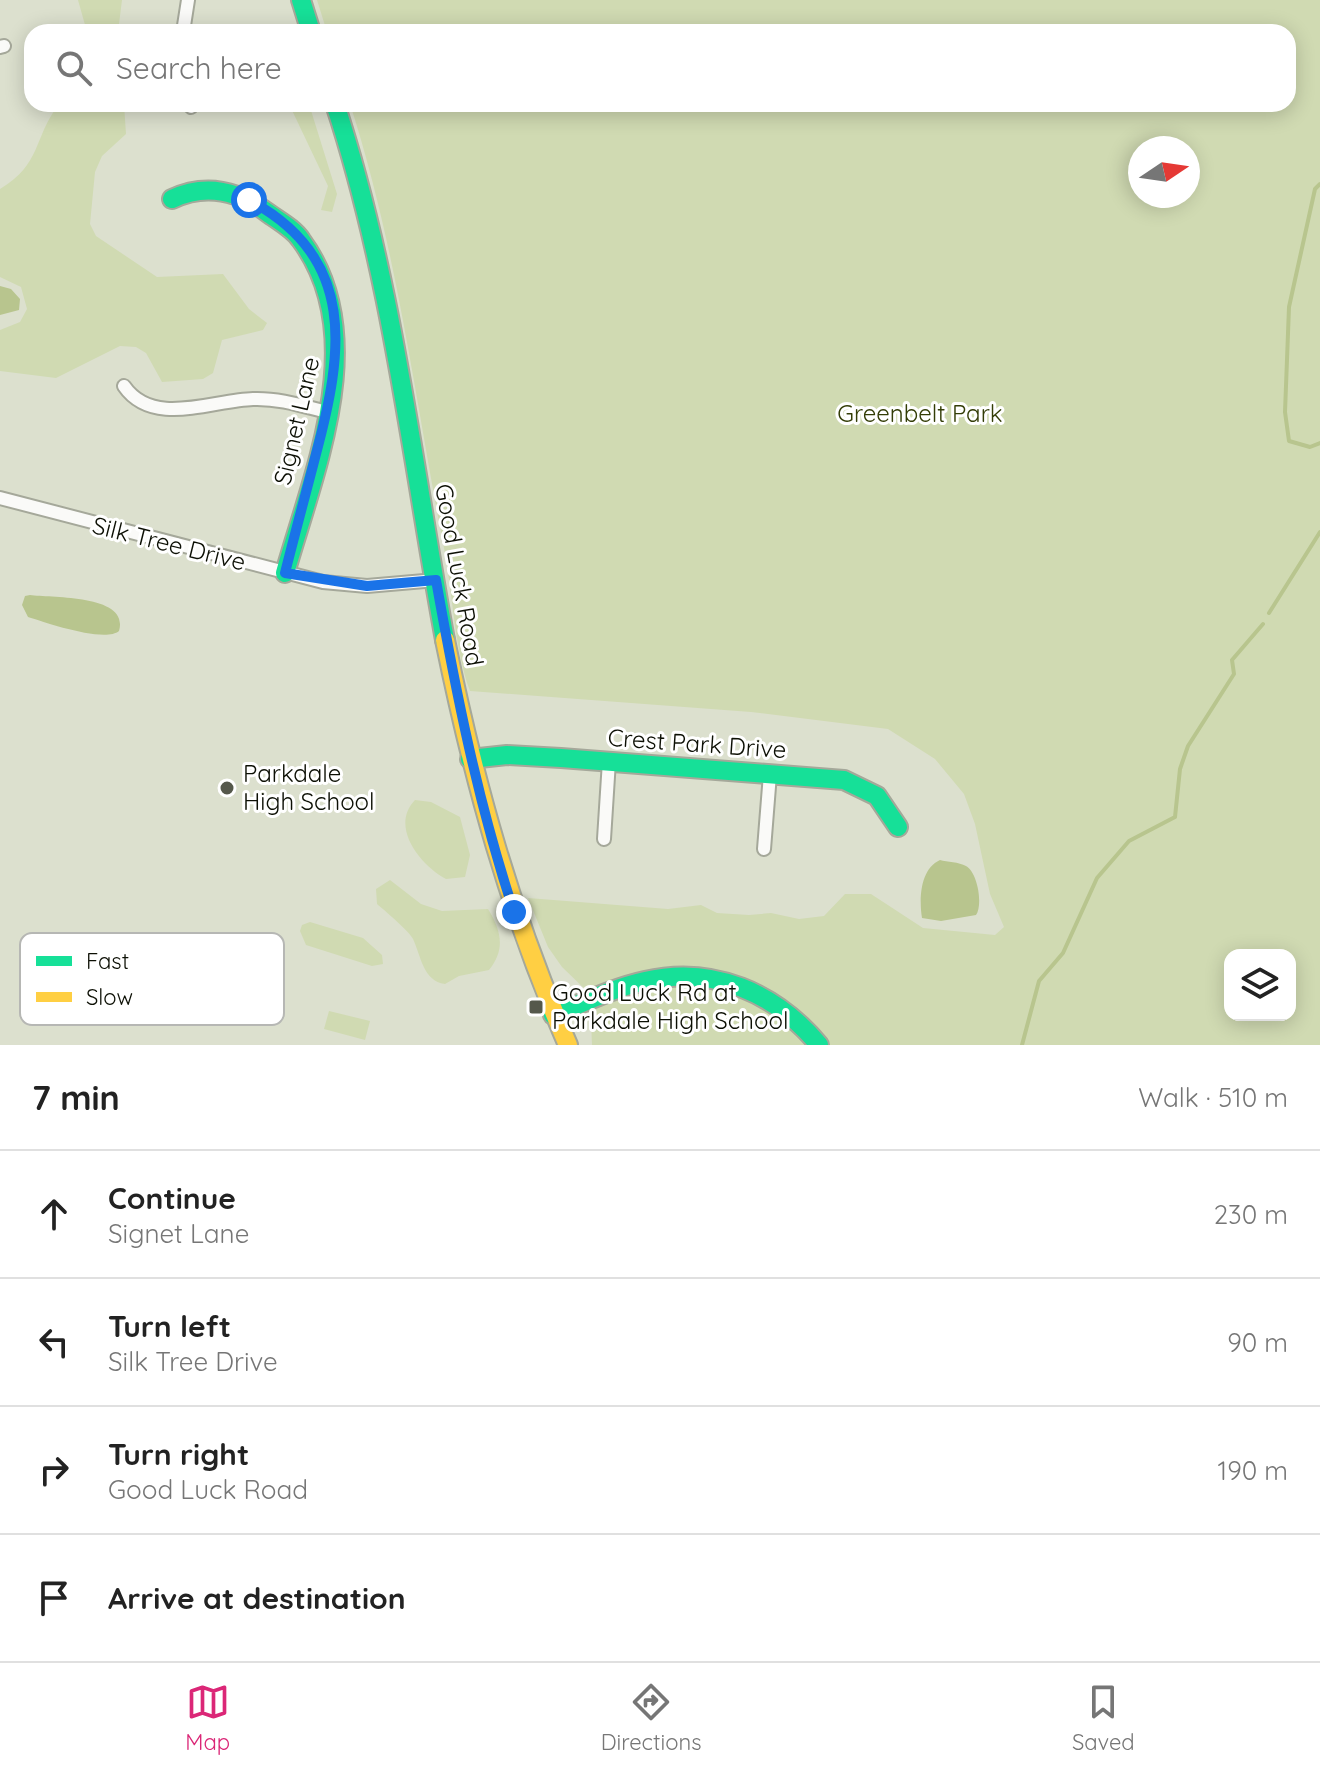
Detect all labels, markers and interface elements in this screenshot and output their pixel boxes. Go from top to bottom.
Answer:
search box [24,24,1296,112]
icon: search [52,46,96,90]
text: Search here [116,49,282,87]
north arrow [1128,136,1200,208]
route start [231,182,267,218]
street label: Signet Lane [267,354,325,488]
park label: Greenbelt Park [837,398,1003,428]
street label: Good Luck Road [429,481,491,668]
street label: Silk Tree Drive [90,510,249,577]
street label: Crest Park Drive [607,722,787,764]
place label: Parkdale High School [243,758,375,816]
marker: Parkdale High School [218,779,236,797]
route end [496,894,532,930]
legend [20,933,284,1025]
text: Fast [86,947,129,975]
map controls [1224,949,1296,1021]
button: layers [1224,949,1296,1021]
place label: Good Luck Rd at Parkdale High School [552,977,788,1035]
text: Slow [86,983,133,1011]
marker: Good Luck Rd at Parkdale High School [527,998,545,1016]
text: 7 min [32,1076,120,1119]
text: Walk · 510 m [1138,1081,1288,1114]
text: Continue [108,1179,236,1217]
icon: ahead [32,1192,76,1236]
text: 230 m [1214,1198,1288,1231]
text: Signet Lane [108,1217,249,1250]
text: Turn left [108,1307,231,1345]
icon: left [32,1320,76,1364]
text: 90 m [1227,1326,1288,1359]
text: Silk Tree Drive [108,1345,278,1378]
text: Turn right [108,1435,249,1473]
icon: right [32,1448,76,1492]
text: 190 m [1218,1454,1288,1487]
text: Good Luck Road [108,1473,308,1506]
icon: arrive [32,1576,76,1620]
text: Arrive at destination [108,1579,406,1617]
tab: Map [185,1680,230,1756]
tab: Directions [601,1680,701,1756]
tab: Saved [1072,1680,1135,1756]

